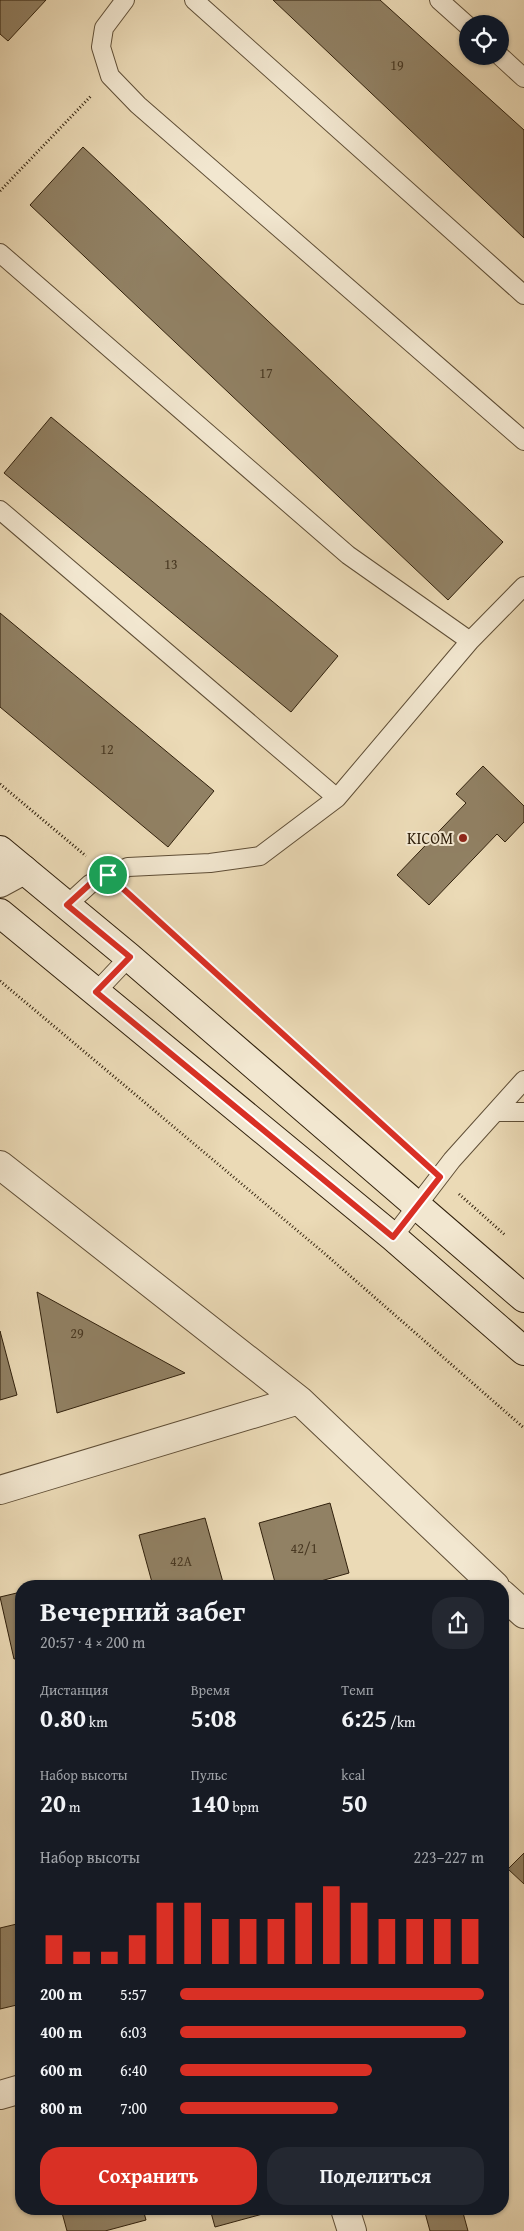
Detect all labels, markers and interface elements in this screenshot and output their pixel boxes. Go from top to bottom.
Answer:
map controls [459,15,509,65]
button: locate [459,15,509,65]
house number: 19 [390,55,404,75]
house number: 17 [259,363,273,383]
house number: 13 [164,554,178,574]
house number: 12 [100,739,114,759]
place label: KICOM [407,826,453,850]
marker: KICOM [457,832,469,844]
pin [87,854,129,896]
icon: arrive [94,861,122,889]
house number: 29 [70,1323,84,1343]
house number: 42/1 [291,1538,317,1558]
house number: 42А [170,1551,192,1571]
text: Вечерний забег [40,1590,245,1631]
button: share [432,1597,484,1649]
text: 20:57 · 4 × 200 m [40,1630,145,1654]
text: Дистанция [40,1680,108,1700]
text: Время [191,1680,230,1700]
text: Темп [341,1680,374,1700]
text: 0.80 [40,1700,86,1736]
text: 5:08 [191,1700,237,1736]
text: 6:25 [341,1700,387,1736]
text: km [86,1712,108,1732]
text: /km [387,1712,416,1732]
text: Набор высоты [40,1765,127,1785]
text: Пульс [191,1765,227,1785]
text: kcal [341,1765,365,1785]
text: 20 [40,1785,66,1821]
text: 140 [191,1785,230,1821]
text: 50 [341,1785,367,1821]
text: m [66,1797,80,1817]
text: bpm [230,1797,259,1817]
text: Набор высоты [40,1845,140,1869]
text: 223–227 m [414,1845,484,1869]
text: 200 m [40,1982,82,2006]
text: 5:57 [120,1982,147,2006]
text: 400 m [40,2020,82,2044]
text: 6:03 [120,2020,147,2044]
text: 600 m [40,2058,82,2082]
text: 6:40 [120,2058,147,2082]
text: 800 m [40,2096,82,2120]
text: 7:00 [120,2096,147,2120]
button: Сохранить [40,2147,257,2205]
button: Поделиться [267,2147,484,2205]

